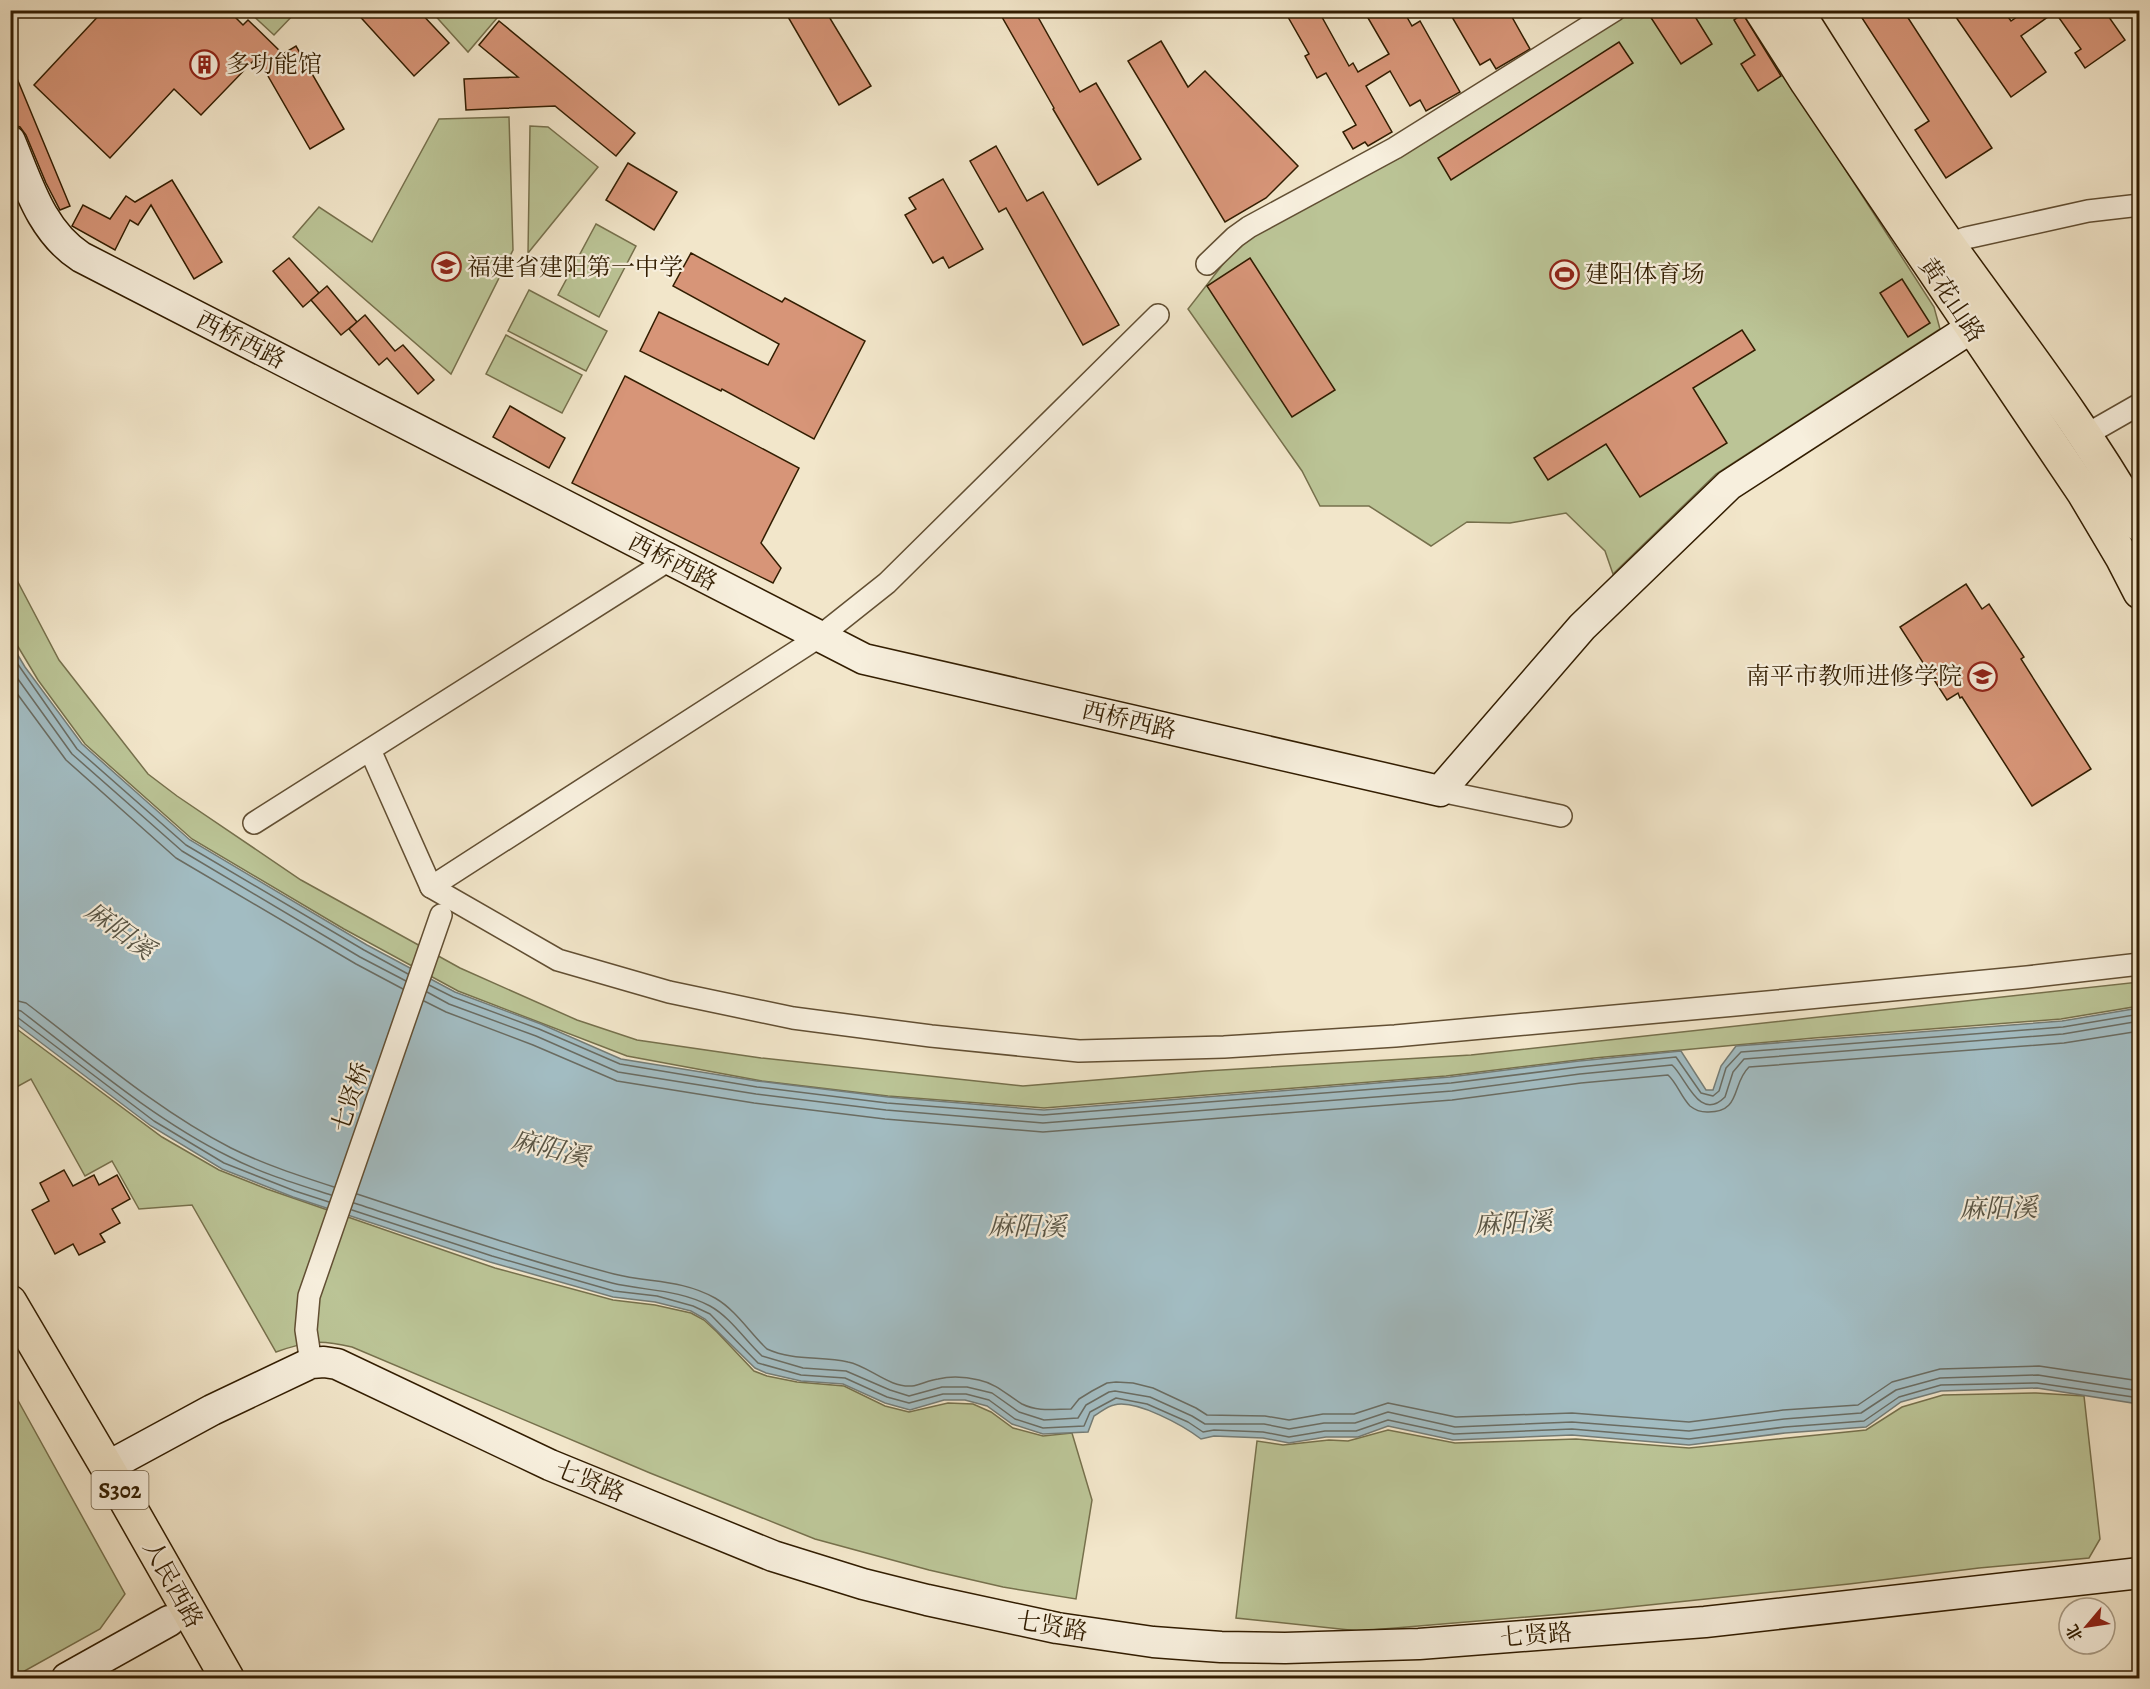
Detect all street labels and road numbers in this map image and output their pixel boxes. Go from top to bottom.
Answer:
street label: 黄花山路 [1912,251,1992,349]
street label: 西桥西路 [191,304,291,376]
street label: 西桥西路 [623,526,723,598]
street label: 西桥西路 [1079,694,1179,746]
street label: 七贤桥 [324,1058,378,1136]
street label: 七贤路 [551,1453,629,1509]
road number: S302 [92,1471,148,1509]
street label: 人民西路 [136,1534,210,1634]
street label: 七贤路 [1014,1604,1090,1648]
street label: 七贤路 [1499,1616,1573,1654]

